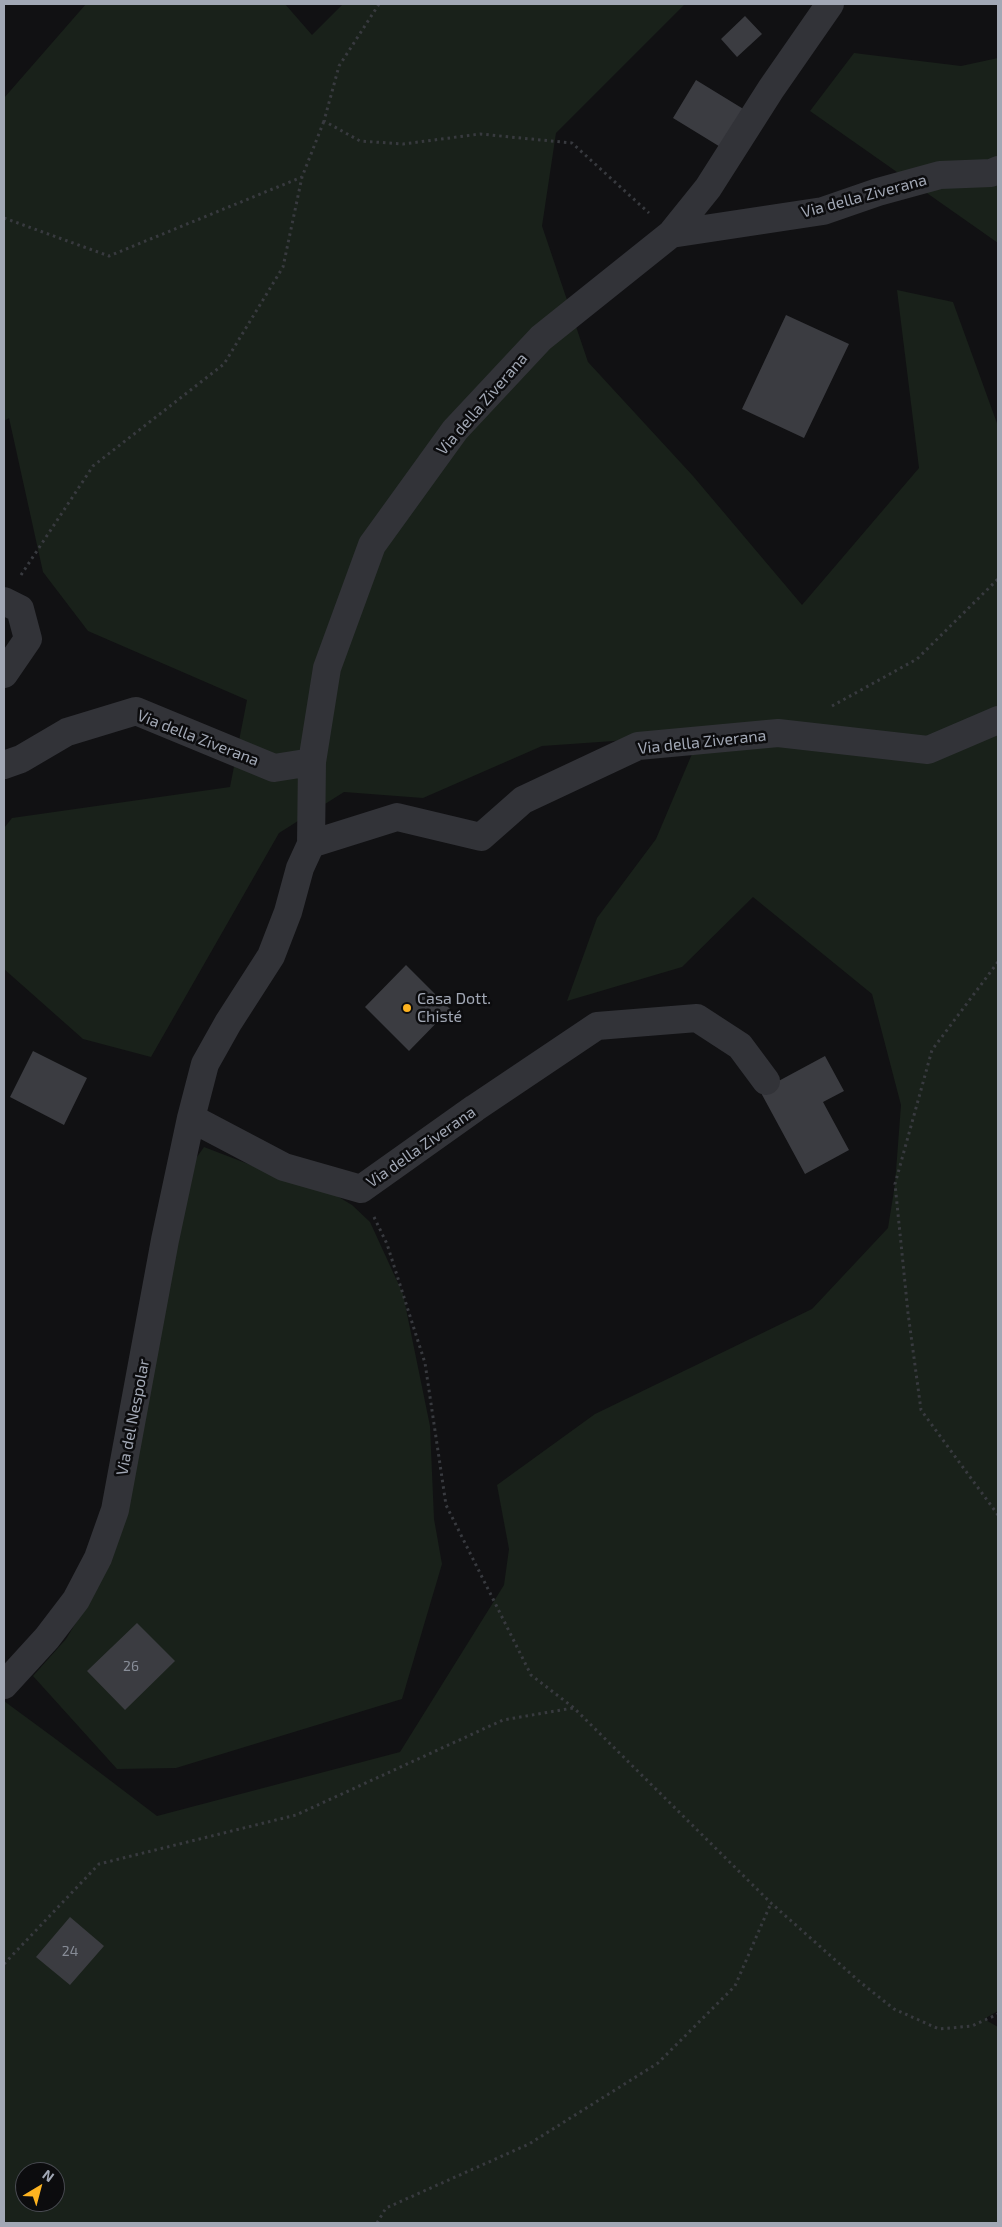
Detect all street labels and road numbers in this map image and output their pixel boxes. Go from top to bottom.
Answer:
street label: Via della Ziverana [799,170,929,222]
street label: Via della Ziverana [432,349,532,459]
street label: Via della Ziverana [134,706,262,770]
street label: Via della Ziverana [637,726,767,758]
street label: Via della Ziverana [363,1102,479,1192]
street label: Via del Nespolar [112,1357,154,1477]

